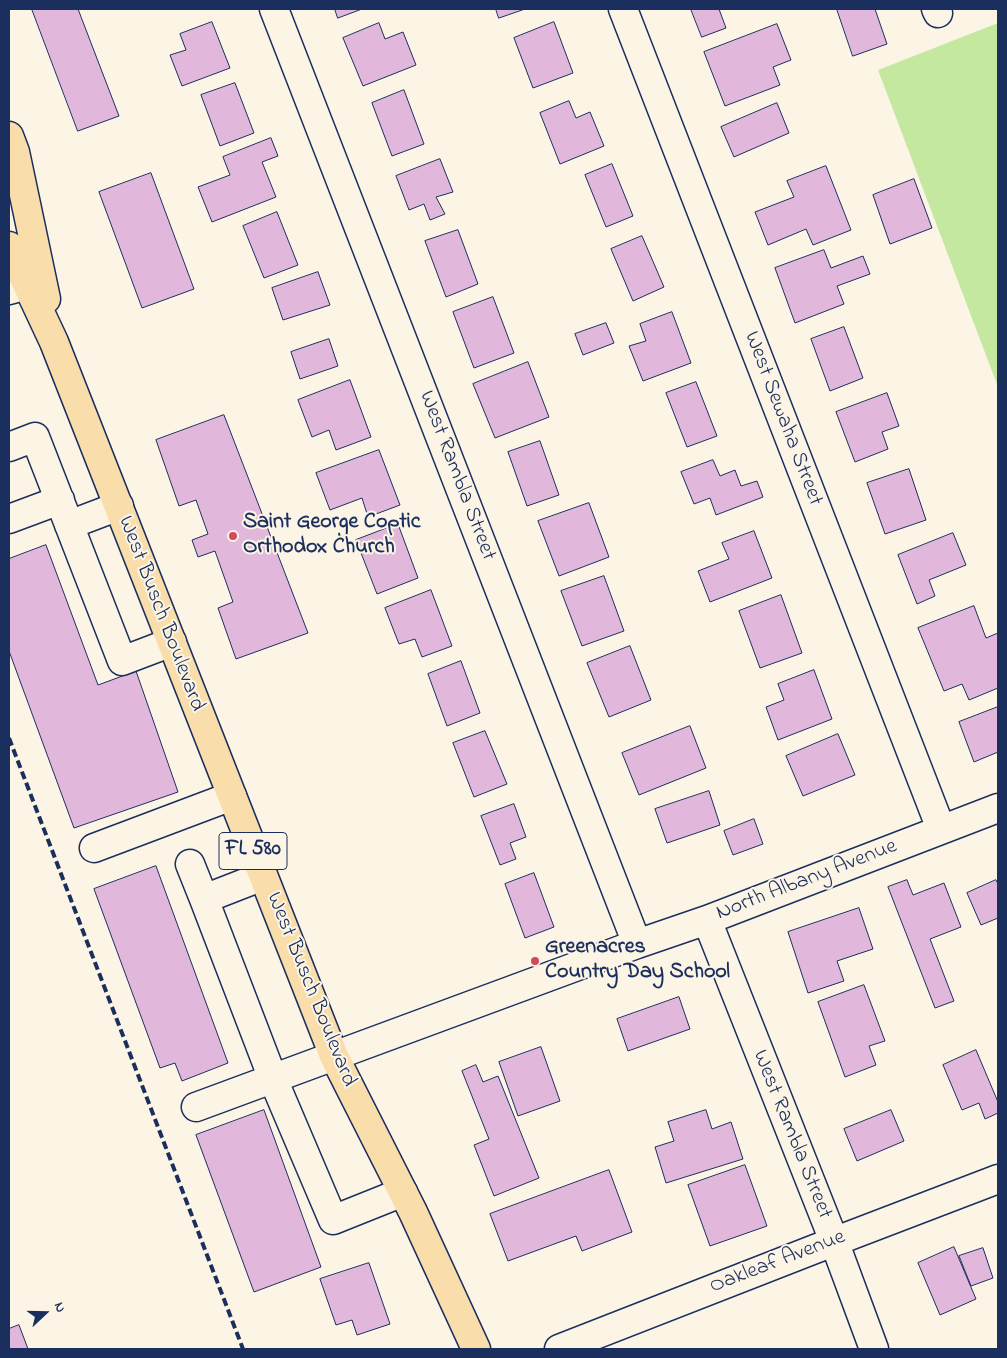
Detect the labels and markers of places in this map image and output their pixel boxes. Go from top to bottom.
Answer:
place label: Saint George Coptic Orthodox Church [243,510,420,562]
marker: Saint George Coptic Orthodox Church [227,530,239,542]
place label: Greenacres Country Day School [545,935,730,986]
marker: Greenacres Country Day School [529,955,541,967]

